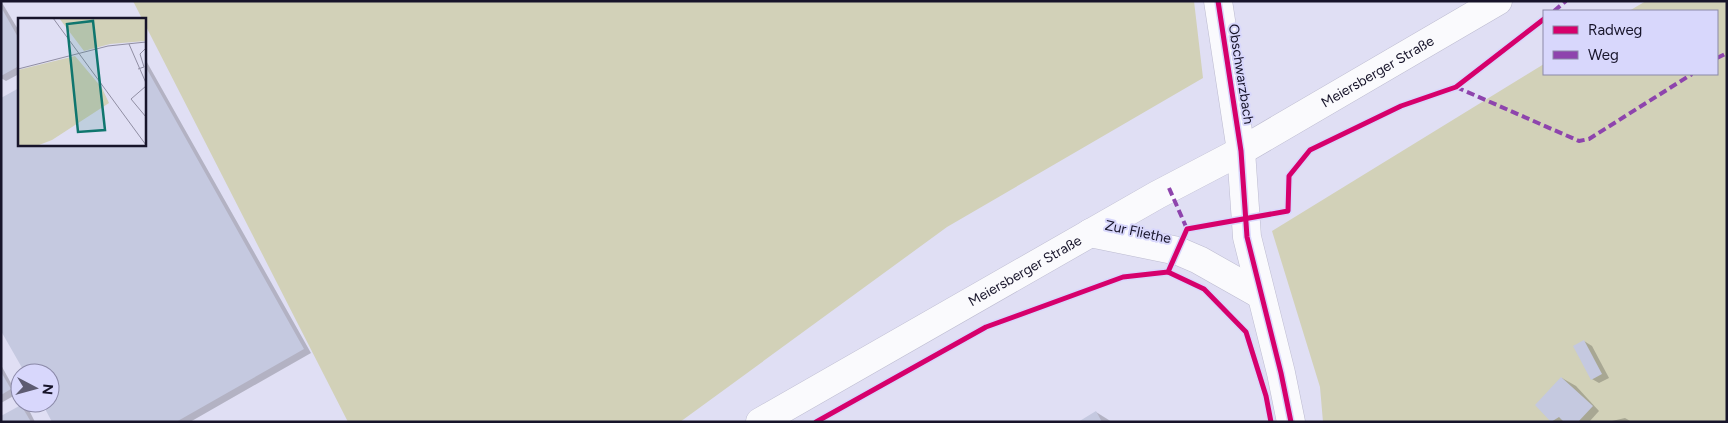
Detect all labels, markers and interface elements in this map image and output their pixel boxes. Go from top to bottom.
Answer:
legend [1543,10,1718,75]
inset map [18,18,145,145]
text: Radweg [1588,21,1642,39]
street label: Obschwarzbach [1225,23,1257,125]
street label: Meiersberger Straße [1318,32,1437,111]
text: Weg [1588,46,1619,64]
street label: Zur Fliethe [1103,217,1173,247]
street label: Meiersberger Straße [965,231,1085,310]
north arrow [10,363,60,413]
text: N [38,383,56,396]

